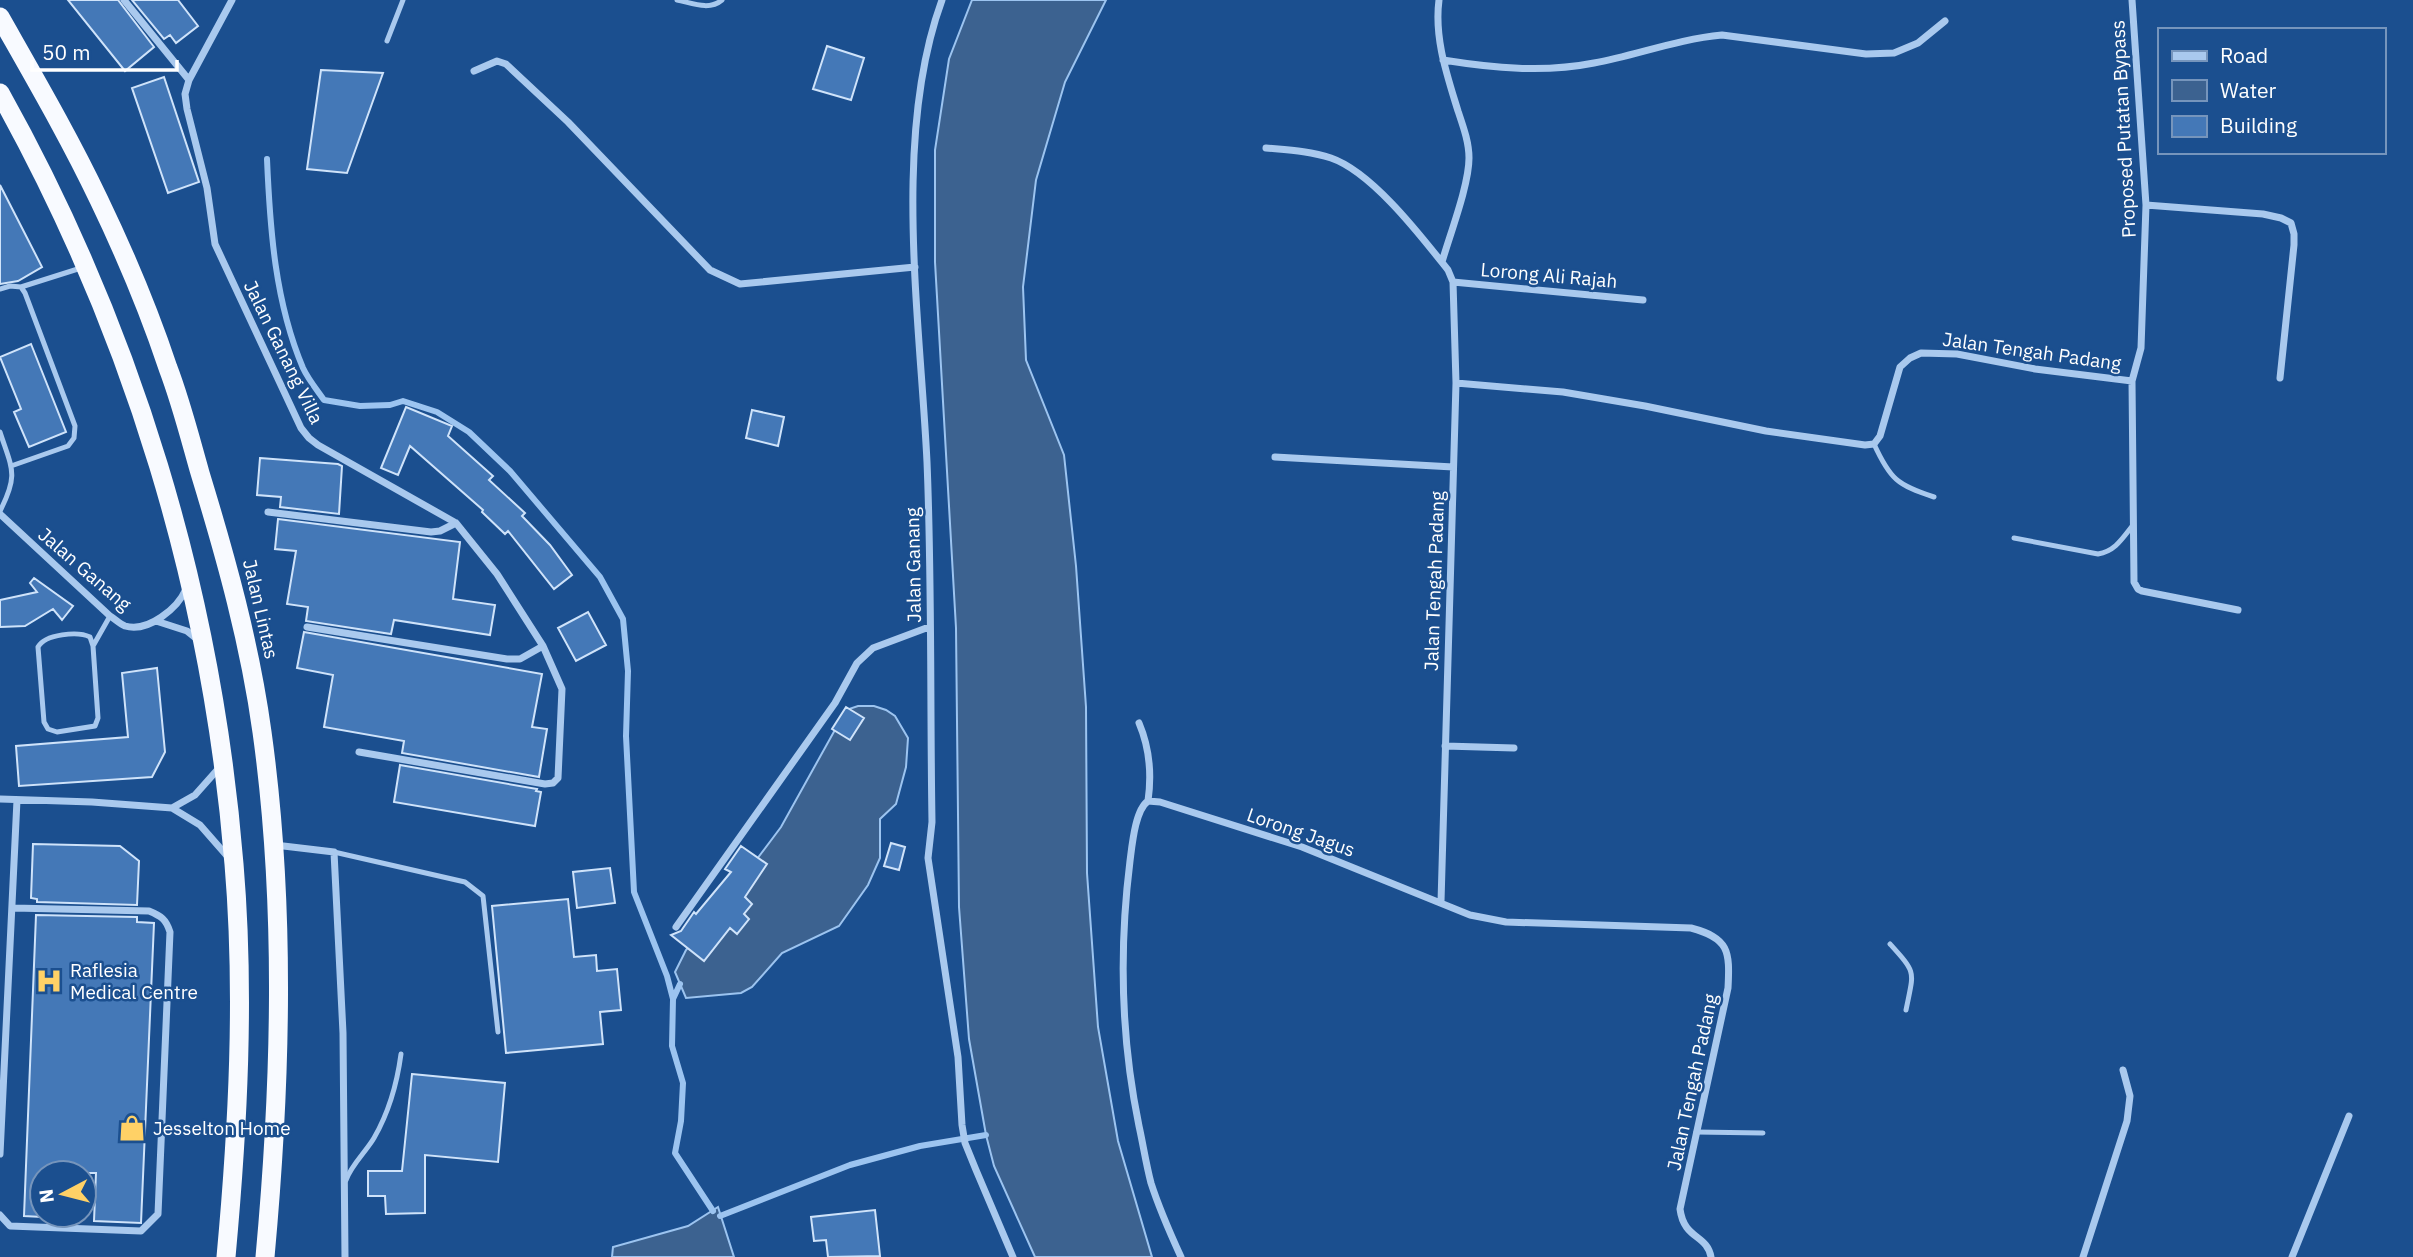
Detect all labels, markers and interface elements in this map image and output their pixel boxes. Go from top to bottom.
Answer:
street label: Proposed Putatan Bypass [2105,19,2141,239]
scale bar [32,28,177,72]
legend [2158,28,2385,154]
text: 50 m [42,38,91,66]
text: Road [2220,41,2268,69]
text: Water [2220,76,2277,104]
text: Building [2220,111,2297,139]
street label: Lorong Ali Rajah [1480,257,1618,293]
street label: Jalan Ganang Villa [239,276,329,428]
street label: Jalan Tengah Padang [1941,327,2123,375]
street label: Jalan Tengah Padang [1419,491,1449,671]
street label: Jalan Ganang [900,507,926,623]
street label: Jalan Ganang [34,522,136,616]
street label: Jalan Lintas [238,557,284,661]
street label: Lorong Jagus [1244,802,1358,862]
place label: Raflesia Medical Centre [70,958,198,1004]
hospital icon: Raflesia Medical Centre [34,966,64,996]
street label: Jalan Tengah Padang [1662,991,1722,1173]
shop icon: Jesselton Home [117,1113,147,1143]
place label: Jesselton Home [153,1116,291,1140]
north arrow [28,1159,98,1229]
text: N [33,1188,59,1204]

